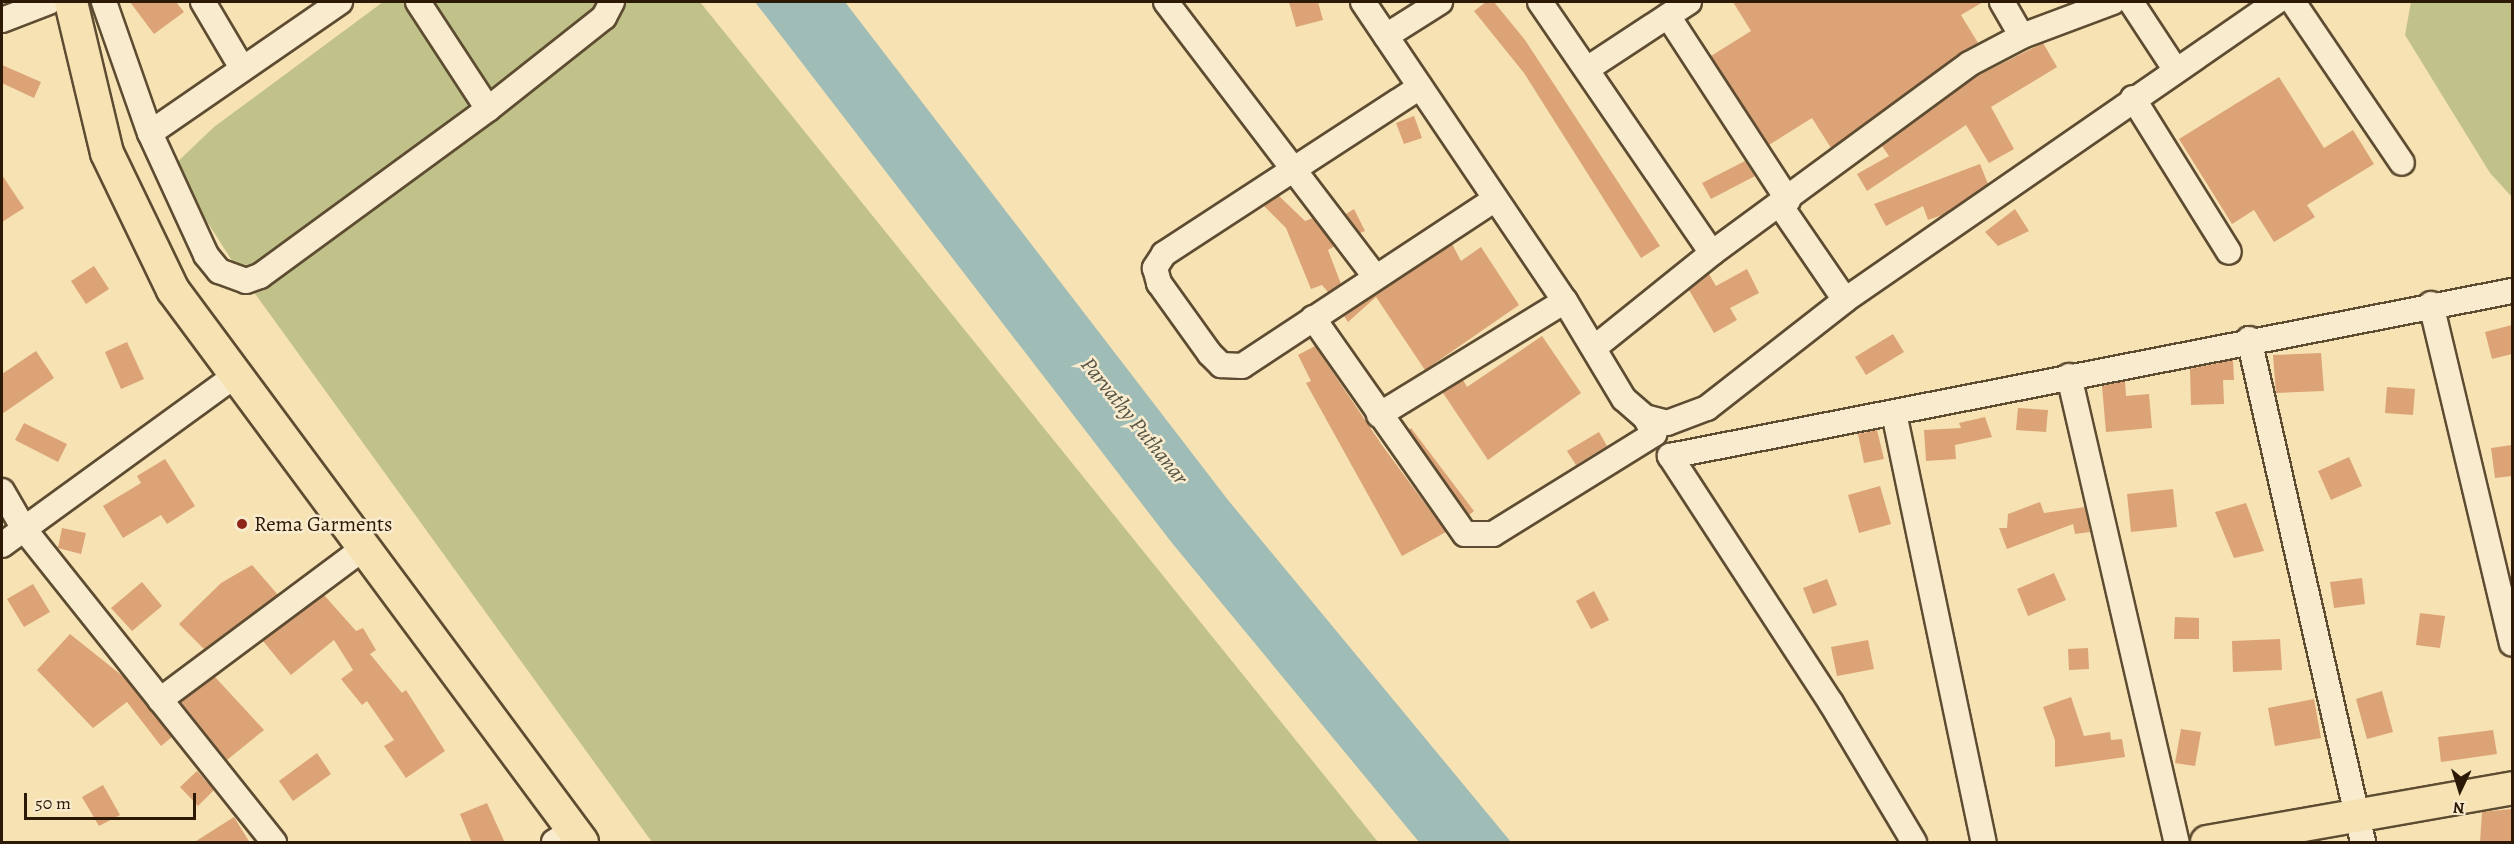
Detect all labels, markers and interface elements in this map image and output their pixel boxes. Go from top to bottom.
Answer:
water label: Parvathy Puthanar [1075,352,1193,490]
place label: Rema Garments [254,511,392,537]
marker: Rema Garments [235,517,249,531]
north arrow [2430,760,2490,820]
scale bar [27,781,200,819]
text: 50 m [35,791,71,815]
text: N [2452,797,2465,819]

